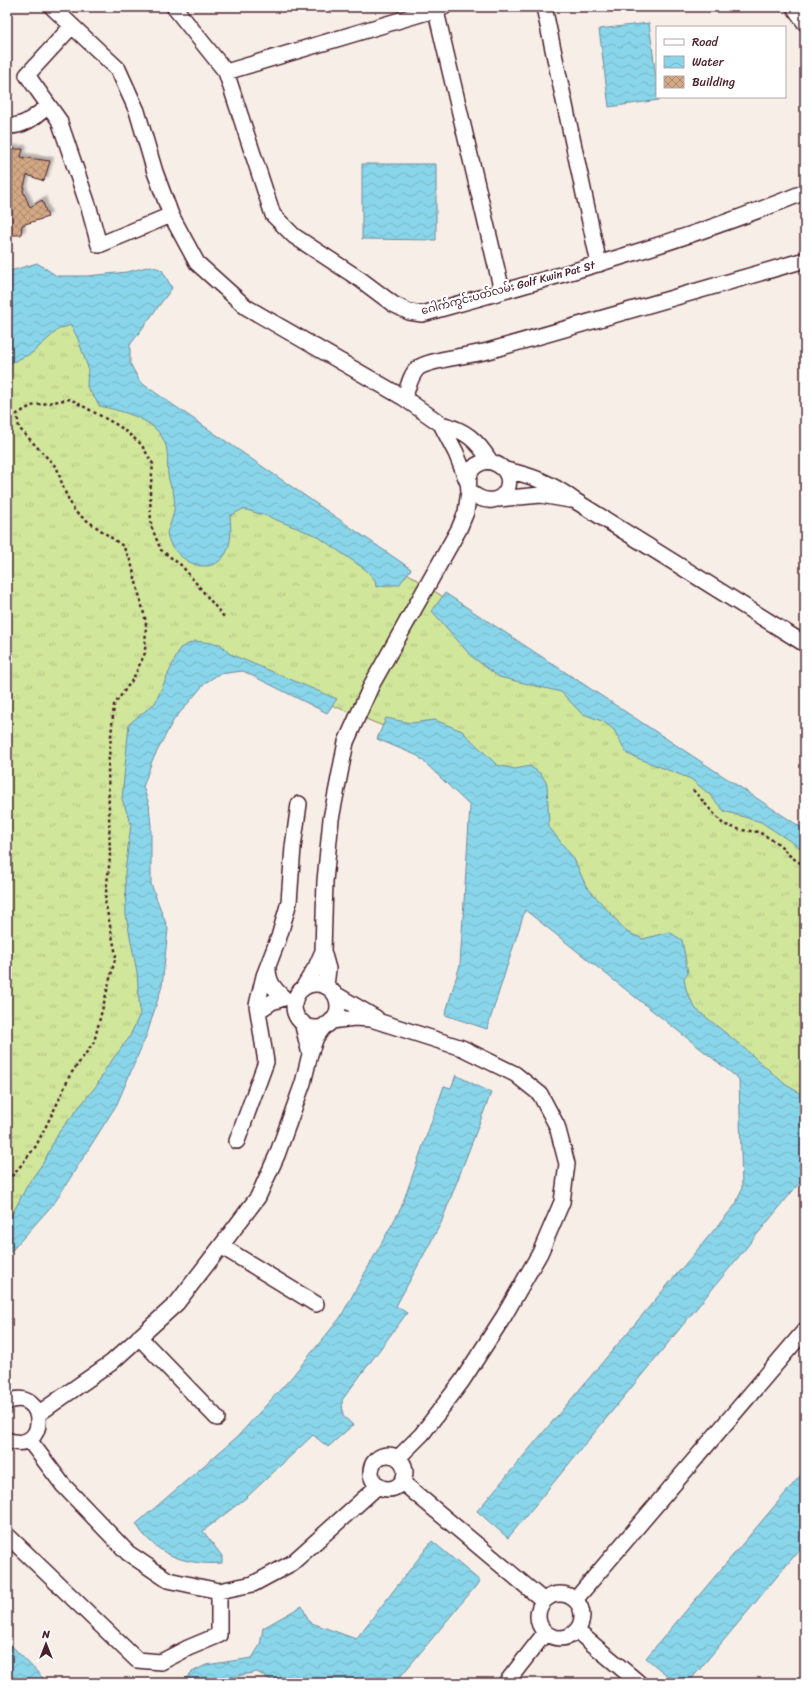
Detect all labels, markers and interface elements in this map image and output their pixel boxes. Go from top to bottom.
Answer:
legend [656,26,786,98]
text: Road [692,31,719,53]
text: Water [692,51,725,73]
text: Building [692,71,735,93]
street label: ဂေါက်ကွင်းပတ်လမ်း Golf Kwin Pat St [419,255,598,320]
north arrow [26,1624,66,1664]
text: N [41,1625,50,1644]

